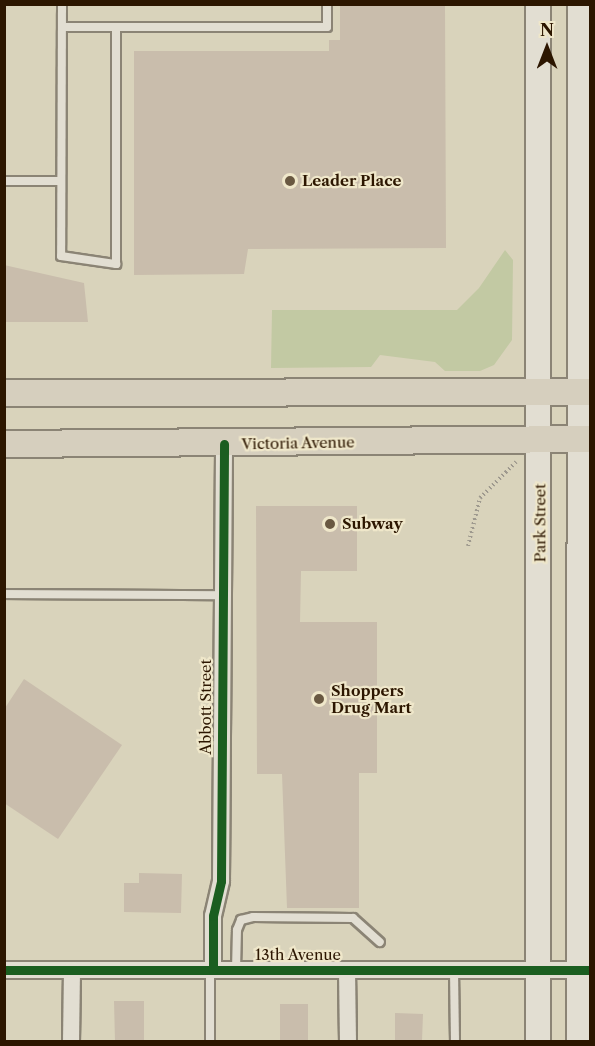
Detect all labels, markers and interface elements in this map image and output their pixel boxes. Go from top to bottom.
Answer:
north arrow [517,18,577,78]
text: N [540,20,554,40]
place label: Leader Place [302,172,402,190]
marker: Leader Place [283,174,297,188]
street label: Victoria Avenue [241,433,355,453]
street label: Park Street [531,483,549,563]
place label: Subway [342,515,403,533]
marker: Subway [323,517,337,531]
street label: Abbott Street [197,659,215,755]
place label: Shoppers Drug Mart [331,681,412,716]
marker: Shoppers Drug Mart [312,692,326,706]
street label: 13th Avenue [255,946,341,964]

